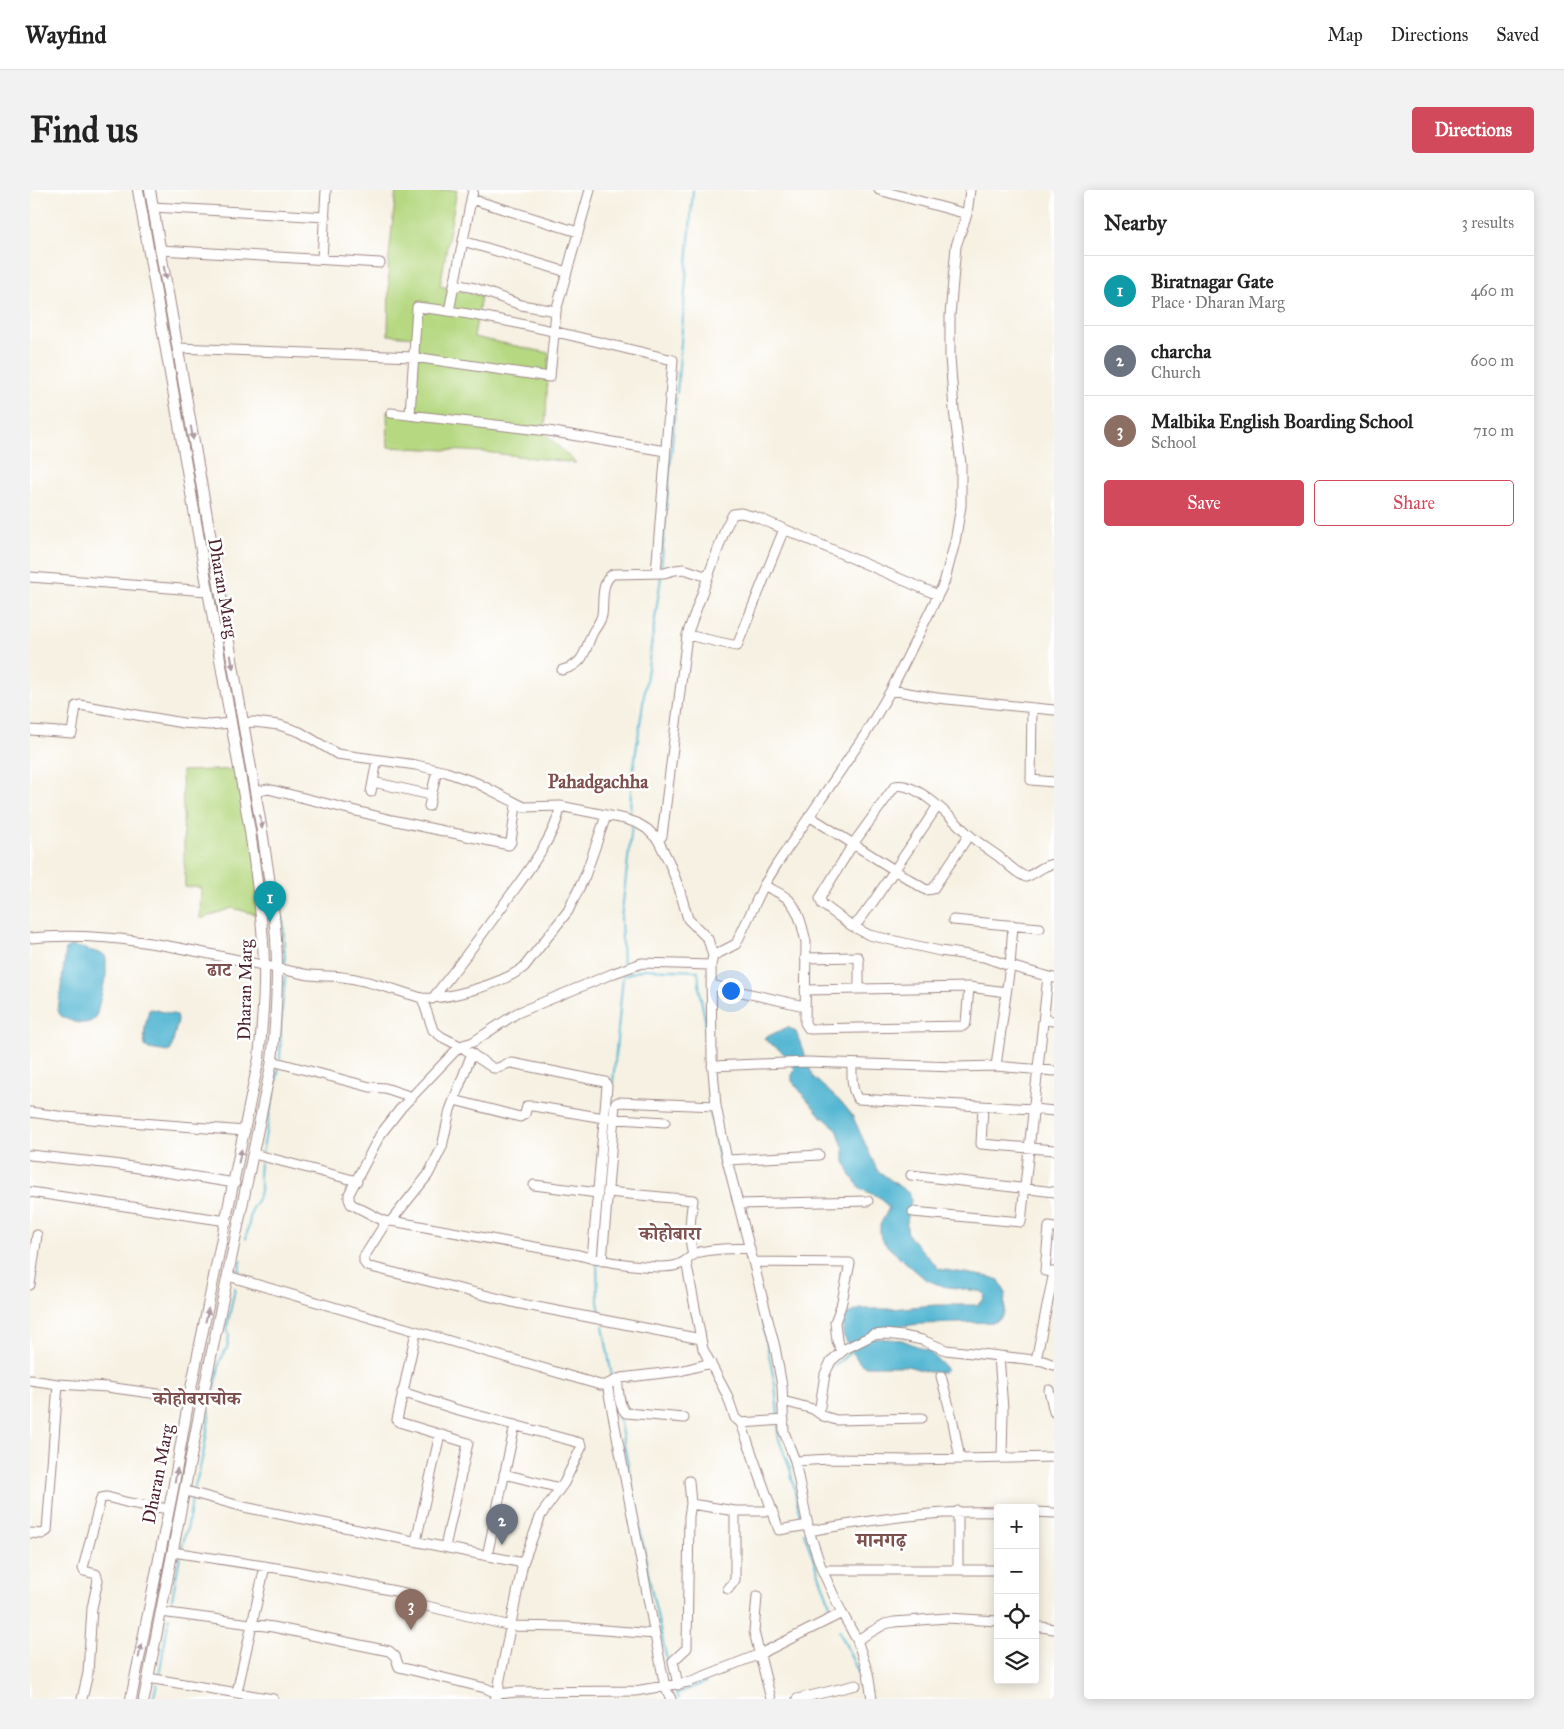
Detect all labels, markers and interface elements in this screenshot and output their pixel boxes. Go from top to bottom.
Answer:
text: Wayfind [25,20,107,50]
text: Map [1327,24,1363,46]
text: Directions [1391,24,1468,46]
text: Saved [1496,24,1539,46]
button: Directions [1412,107,1534,153]
text: Find us [30,109,138,152]
text: Nearby [1104,210,1167,236]
text: 3 results [1461,213,1514,232]
one-way arrow [161,265,169,281]
text: Biratnagar Gate [1151,270,1274,293]
text: 1 [1117,281,1123,300]
text: 460 m [1471,281,1514,300]
text: Place · Dharan Marg [1151,293,1285,312]
text: charcha [1151,340,1211,363]
text: 2 [1116,351,1124,370]
text: 600 m [1470,351,1514,370]
text: Church [1151,363,1201,382]
text: Malbika English Boarding School [1151,410,1413,433]
text: 3 [1117,421,1123,440]
text: 710 m [1473,421,1514,440]
one-way arrow [189,425,197,441]
text: School [1151,433,1196,452]
button: Save [1104,480,1304,526]
button: Share [1314,480,1514,526]
street label: Dharan Marg [202,536,243,640]
one-way arrow [228,654,236,670]
district label: Pahadgachha [548,770,649,794]
one-way arrow [257,814,265,830]
pin: 1 [254,881,286,922]
street label: Dharan Marg [233,939,258,1041]
district label: ढाट [205,958,233,981]
your location [718,978,744,1004]
one-way arrow [236,1149,244,1164]
district label: कोहोबारा [637,1222,703,1245]
one-way arrow [203,1308,211,1323]
district label: कोहोबराचोक [151,1387,243,1410]
street label: Dharan Marg [138,1422,180,1526]
one-way arrow [172,1466,180,1482]
pin: 2 [486,1504,518,1545]
map controls [994,1504,1039,1684]
button: + [994,1504,1039,1549]
district label: मानगढ़ [854,1528,907,1552]
button: − [994,1549,1039,1594]
pin: 3 [395,1589,427,1630]
button: locate [994,1594,1039,1639]
button: layers [994,1639,1039,1684]
one-way arrow [137,1643,145,1659]

